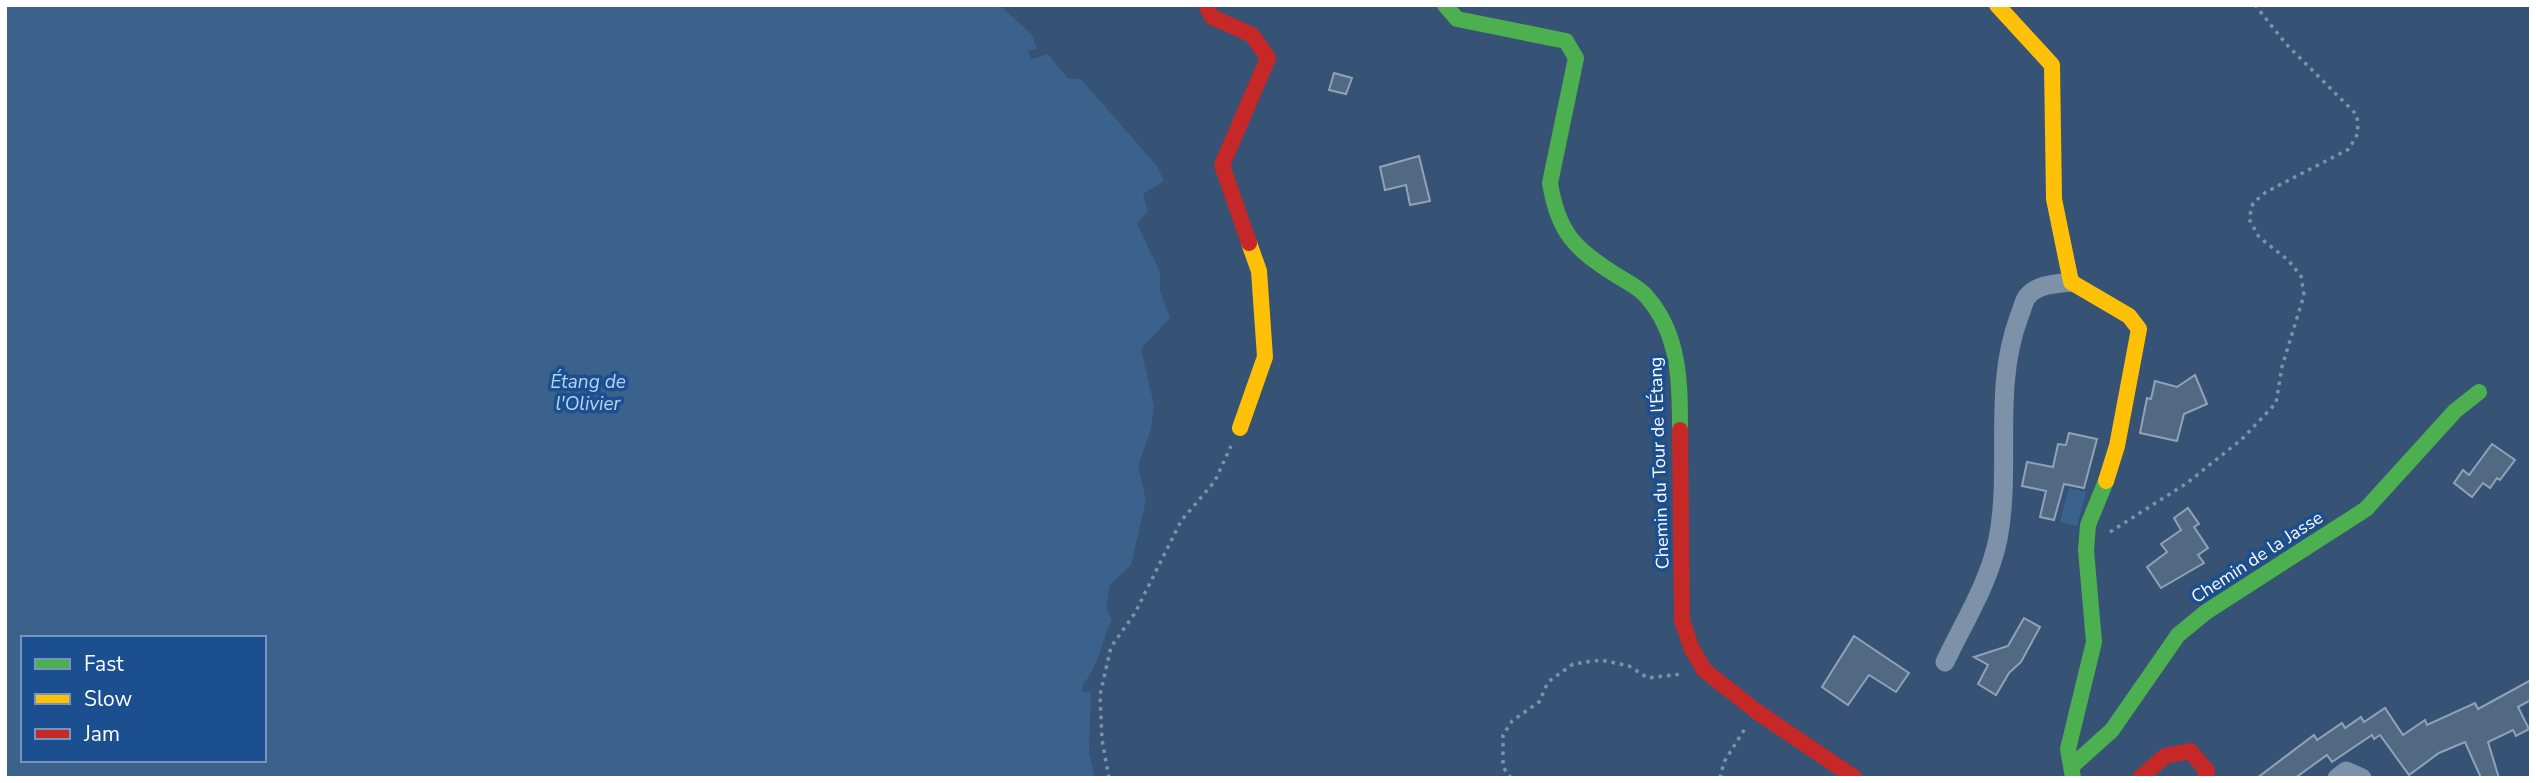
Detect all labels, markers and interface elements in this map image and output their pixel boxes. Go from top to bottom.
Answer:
street label: Chemin du Tour de l'Étang [1643,356,1675,570]
water label: Étang de l'Olivier [550,369,626,417]
street label: Chemin de la Jasse [2186,505,2328,609]
legend [21,636,266,762]
text: Fast [84,650,124,678]
text: Slow [84,685,133,713]
text: Jam [83,720,120,748]

